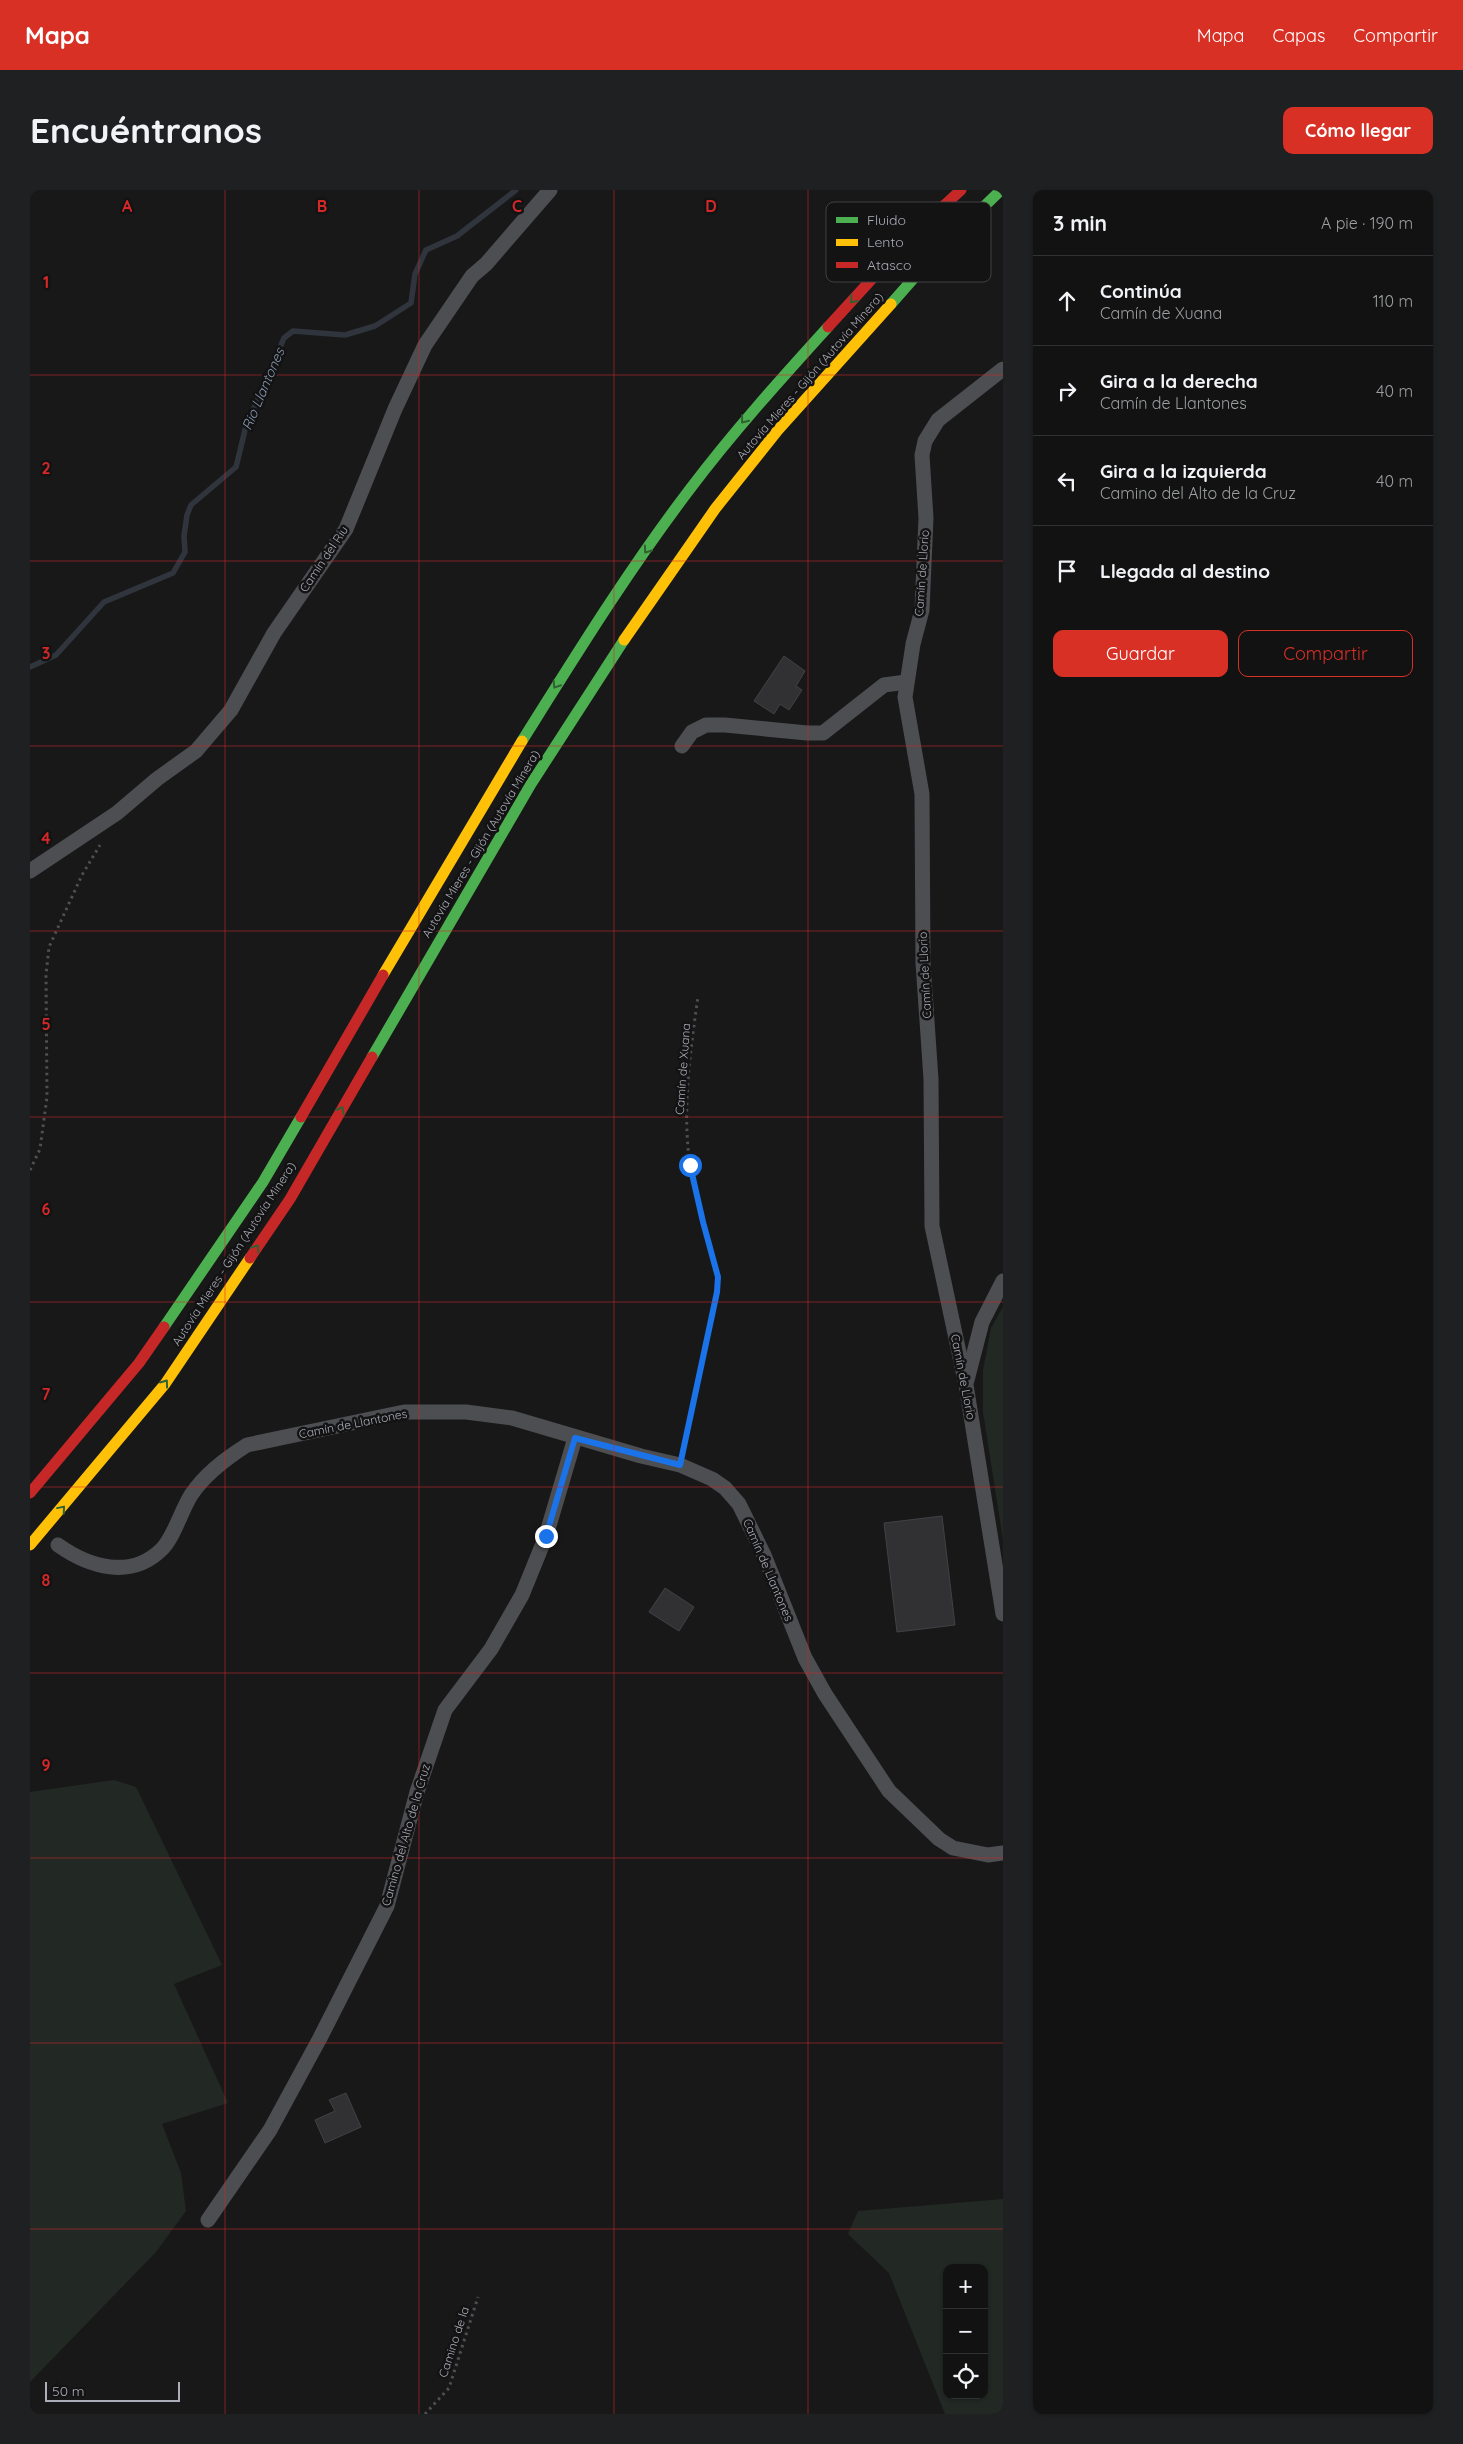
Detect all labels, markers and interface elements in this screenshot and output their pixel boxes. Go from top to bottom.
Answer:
text: Mapa [25,20,90,50]
text: Mapa [1197,24,1244,47]
text: Capas [1272,24,1325,47]
text: Compartir [1353,24,1438,47]
button: Cómo llegar [1283,107,1433,154]
text: Encuéntranos [30,108,262,152]
text: A [122,196,133,216]
text: B [317,196,327,216]
text: C [512,196,522,216]
text: D [705,196,717,216]
legend [826,202,991,282]
text: 3 min [1053,210,1107,236]
text: Fluido [867,211,906,229]
text: A pie · 190 m [1321,213,1413,233]
text: Lento [867,233,904,251]
text: Atasco [867,256,912,274]
text: 1 [43,272,49,292]
text: Continúa [1100,279,1182,303]
icon: ahead [1053,287,1081,315]
street label: Autovía Mieres - Gijón (Autovía Minera) [733,289,886,462]
text: 110 m [1373,291,1413,311]
one-way arrow [850,294,859,303]
text: Camín de Xuana [1100,303,1222,323]
water label: Rio Llantones [238,344,289,433]
text: Gira a la derecha [1100,369,1258,393]
icon: right [1053,377,1081,405]
text: 40 m [1376,381,1413,401]
text: Camín de Llantones [1100,393,1247,413]
one-way arrow [742,414,750,423]
text: 2 [41,458,51,478]
text: Gira a la izquierda [1100,459,1267,483]
icon: left [1053,467,1081,495]
text: 40 m [1376,471,1413,491]
text: Camino del Alto de la Cruz [1100,483,1296,503]
street label: Camín del Riu [296,523,351,595]
street label: Camín de Llorio [911,529,932,617]
one-way arrow [644,544,653,554]
icon: arrive [1053,557,1081,585]
text: Llegada al destino [1100,559,1270,583]
button: Guardar [1053,630,1228,677]
button: Compartir [1238,630,1413,677]
text: 3 [42,643,50,663]
one-way arrow [553,680,563,689]
street label: Autovía Mieres - Gijón (Autovía Minera) [418,747,543,940]
text: 4 [41,828,51,848]
street label: Camín de Llorio [915,931,934,1019]
text: 5 [41,1014,51,1034]
street label: Camín de Xuana [672,1023,693,1115]
one-way arrow [335,1106,345,1115]
route start [679,1154,702,1177]
street label: Autovía Mieres - Gijón (Autovía Minera) [168,1159,299,1348]
text: 6 [42,1199,51,1219]
one-way arrow [250,1244,259,1254]
street label: Camín de Llorio [948,1333,979,1421]
one-way arrow [159,1379,168,1388]
text: 7 [42,1384,51,1404]
street label: Camín de Llantones [297,1406,409,1441]
one-way arrow [57,1505,66,1514]
street label: Camín de Llantones [740,1516,797,1624]
route end [535,1525,558,1548]
text: 8 [42,1570,51,1590]
text: 9 [41,1755,51,1775]
street label: Camino del Alto de la Cruz [378,1762,433,1908]
map controls [943,2264,988,2399]
button: + [943,2264,988,2309]
street label: Camino de la [435,2305,472,2379]
button: − [943,2309,988,2354]
button: locate [943,2354,988,2399]
scale bar [45,2379,180,2402]
text: 50 m [52,2382,85,2400]

